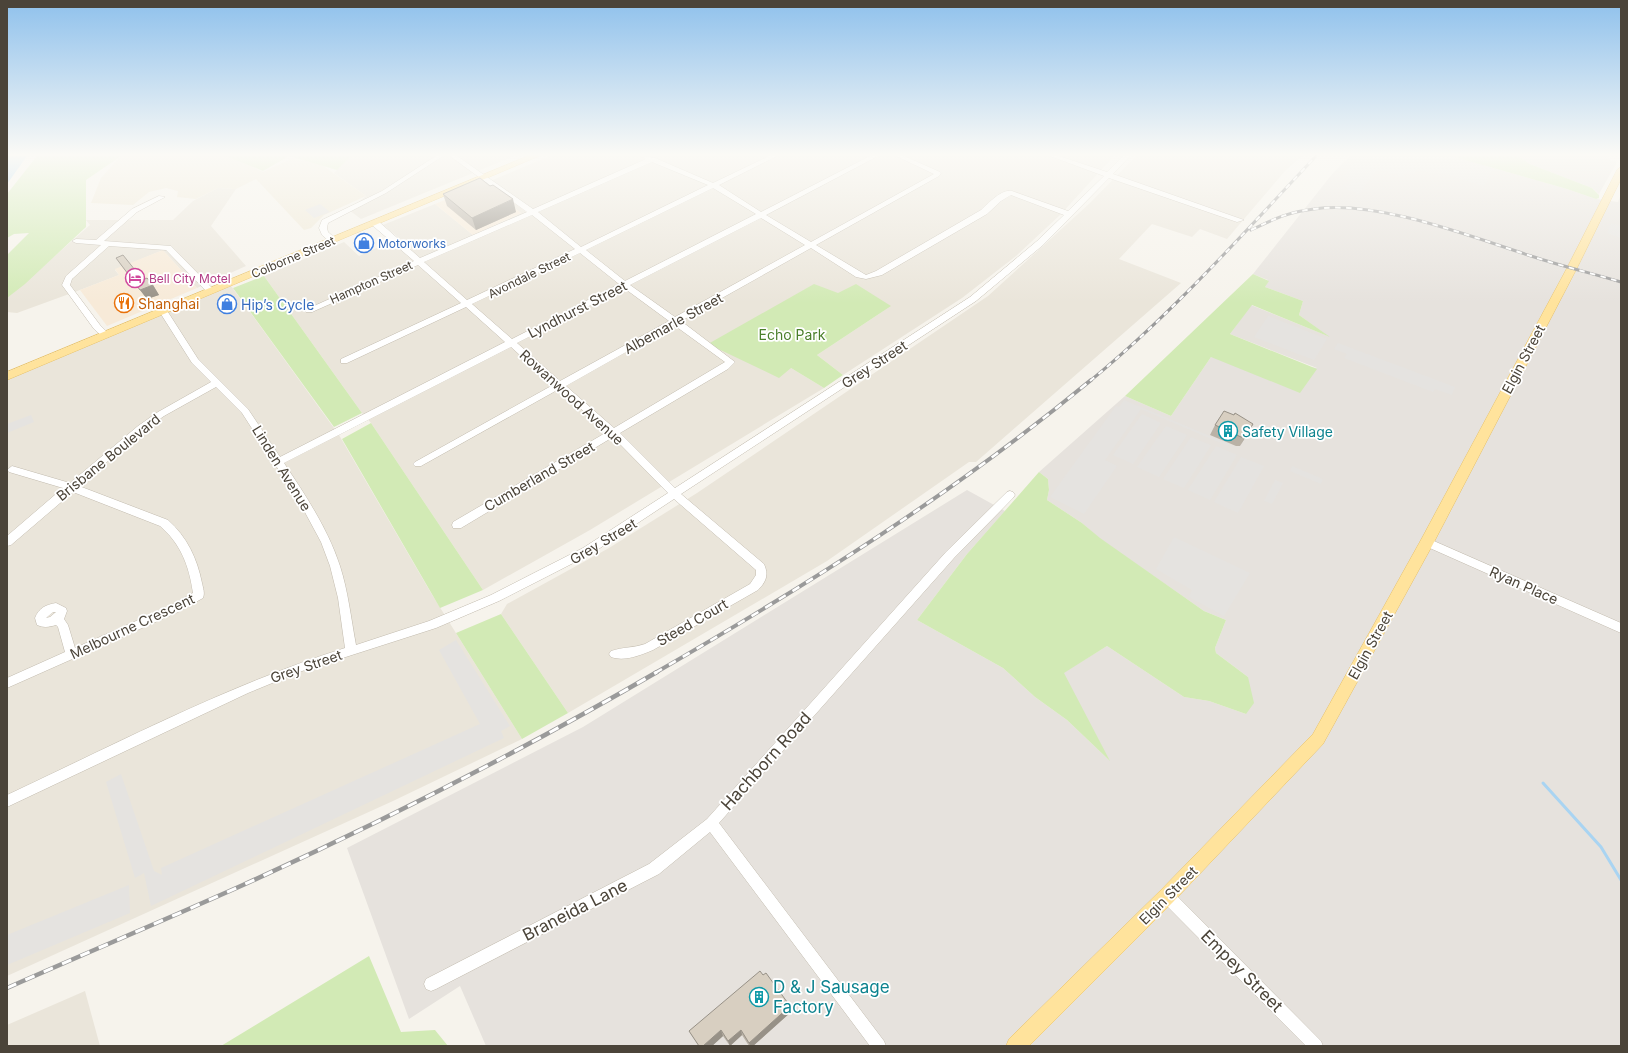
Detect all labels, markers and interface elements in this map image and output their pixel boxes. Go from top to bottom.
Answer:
shop icon: Motorworks [353,232,375,254]
street label: Colborne Street [249,233,337,281]
place label: Motorworks [378,236,446,251]
street label: Avondale Street [485,249,573,301]
street label: Hampton Street [327,257,415,307]
hotel icon: Bell City Motel [124,267,146,289]
place label: Bell City Motel [149,271,231,286]
street label: Lyndhurst Street [525,277,630,341]
street label: Albemarle Street [621,289,726,357]
restaurant icon: Shanghai [113,292,135,314]
shop icon: Hip’s Cycle [216,293,238,315]
place label: Shanghai [138,295,200,312]
place label: Hip’s Cycle [241,296,314,313]
street label: Elgin Street [1498,321,1548,396]
park label: Echo Park [759,326,826,343]
street label: Grey Street [838,336,910,391]
street label: Rowanwood Avenue [516,346,628,448]
street label: Brisbane Boulevard [53,410,163,504]
building icon: Safety Village [1217,420,1239,442]
street label: Linden Avenue [249,422,315,514]
place label: Safety Village [1242,423,1333,440]
street label: Cumberland Street [481,437,598,514]
street label: Grey Street [567,514,640,568]
street label: Ryan Place [1487,562,1561,608]
street label: Melbourne Crescent [67,590,197,662]
street label: Steed Court [653,595,731,649]
street label: Elgin Street [1344,607,1396,682]
street label: Grey Street [268,646,344,686]
street label: Hachborn Road [717,708,815,814]
street label: Elgin Street [1135,862,1201,928]
street label: Braneida Lane [519,875,631,945]
street label: Empey Street [1197,926,1287,1016]
place label: D & J Sausage Factory [773,977,890,1017]
building icon: D & J Sausage Factory [748,986,770,1008]

